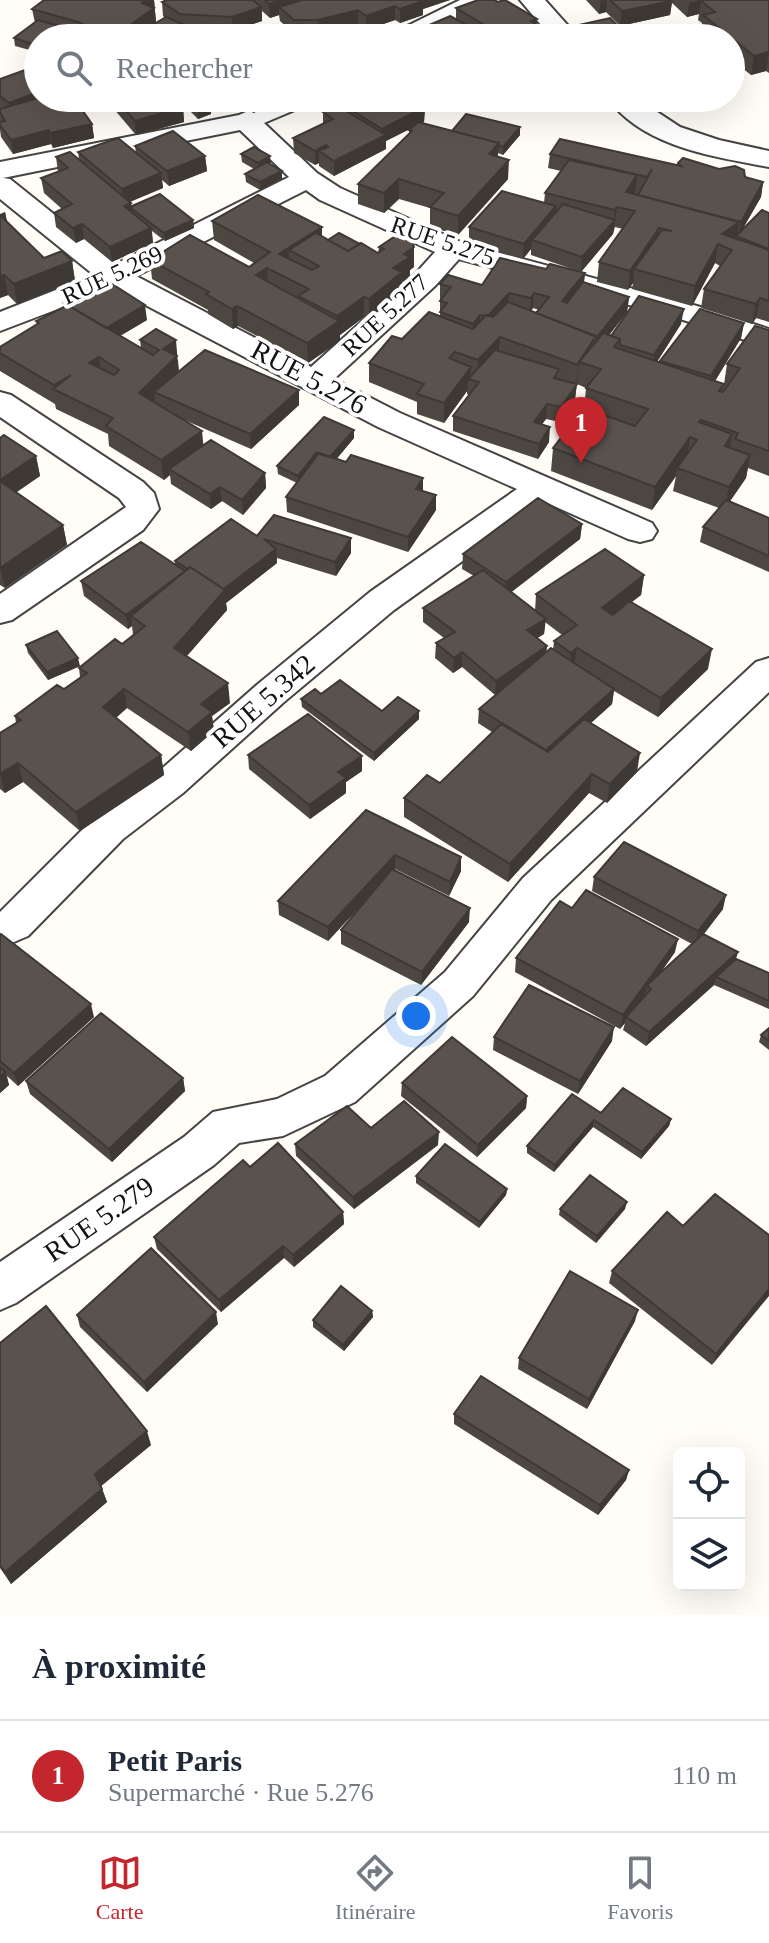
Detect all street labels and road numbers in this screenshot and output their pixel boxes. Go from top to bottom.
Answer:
street label: RUE 5.275 [388,211,498,271]
street label: RUE 5.269 [58,240,166,310]
street label: RUE 5.277 [337,269,433,361]
street label: RUE 5.276 [246,334,372,420]
street label: RUE 5.342 [205,648,321,754]
street label: RUE 5.279 [39,1170,159,1268]

